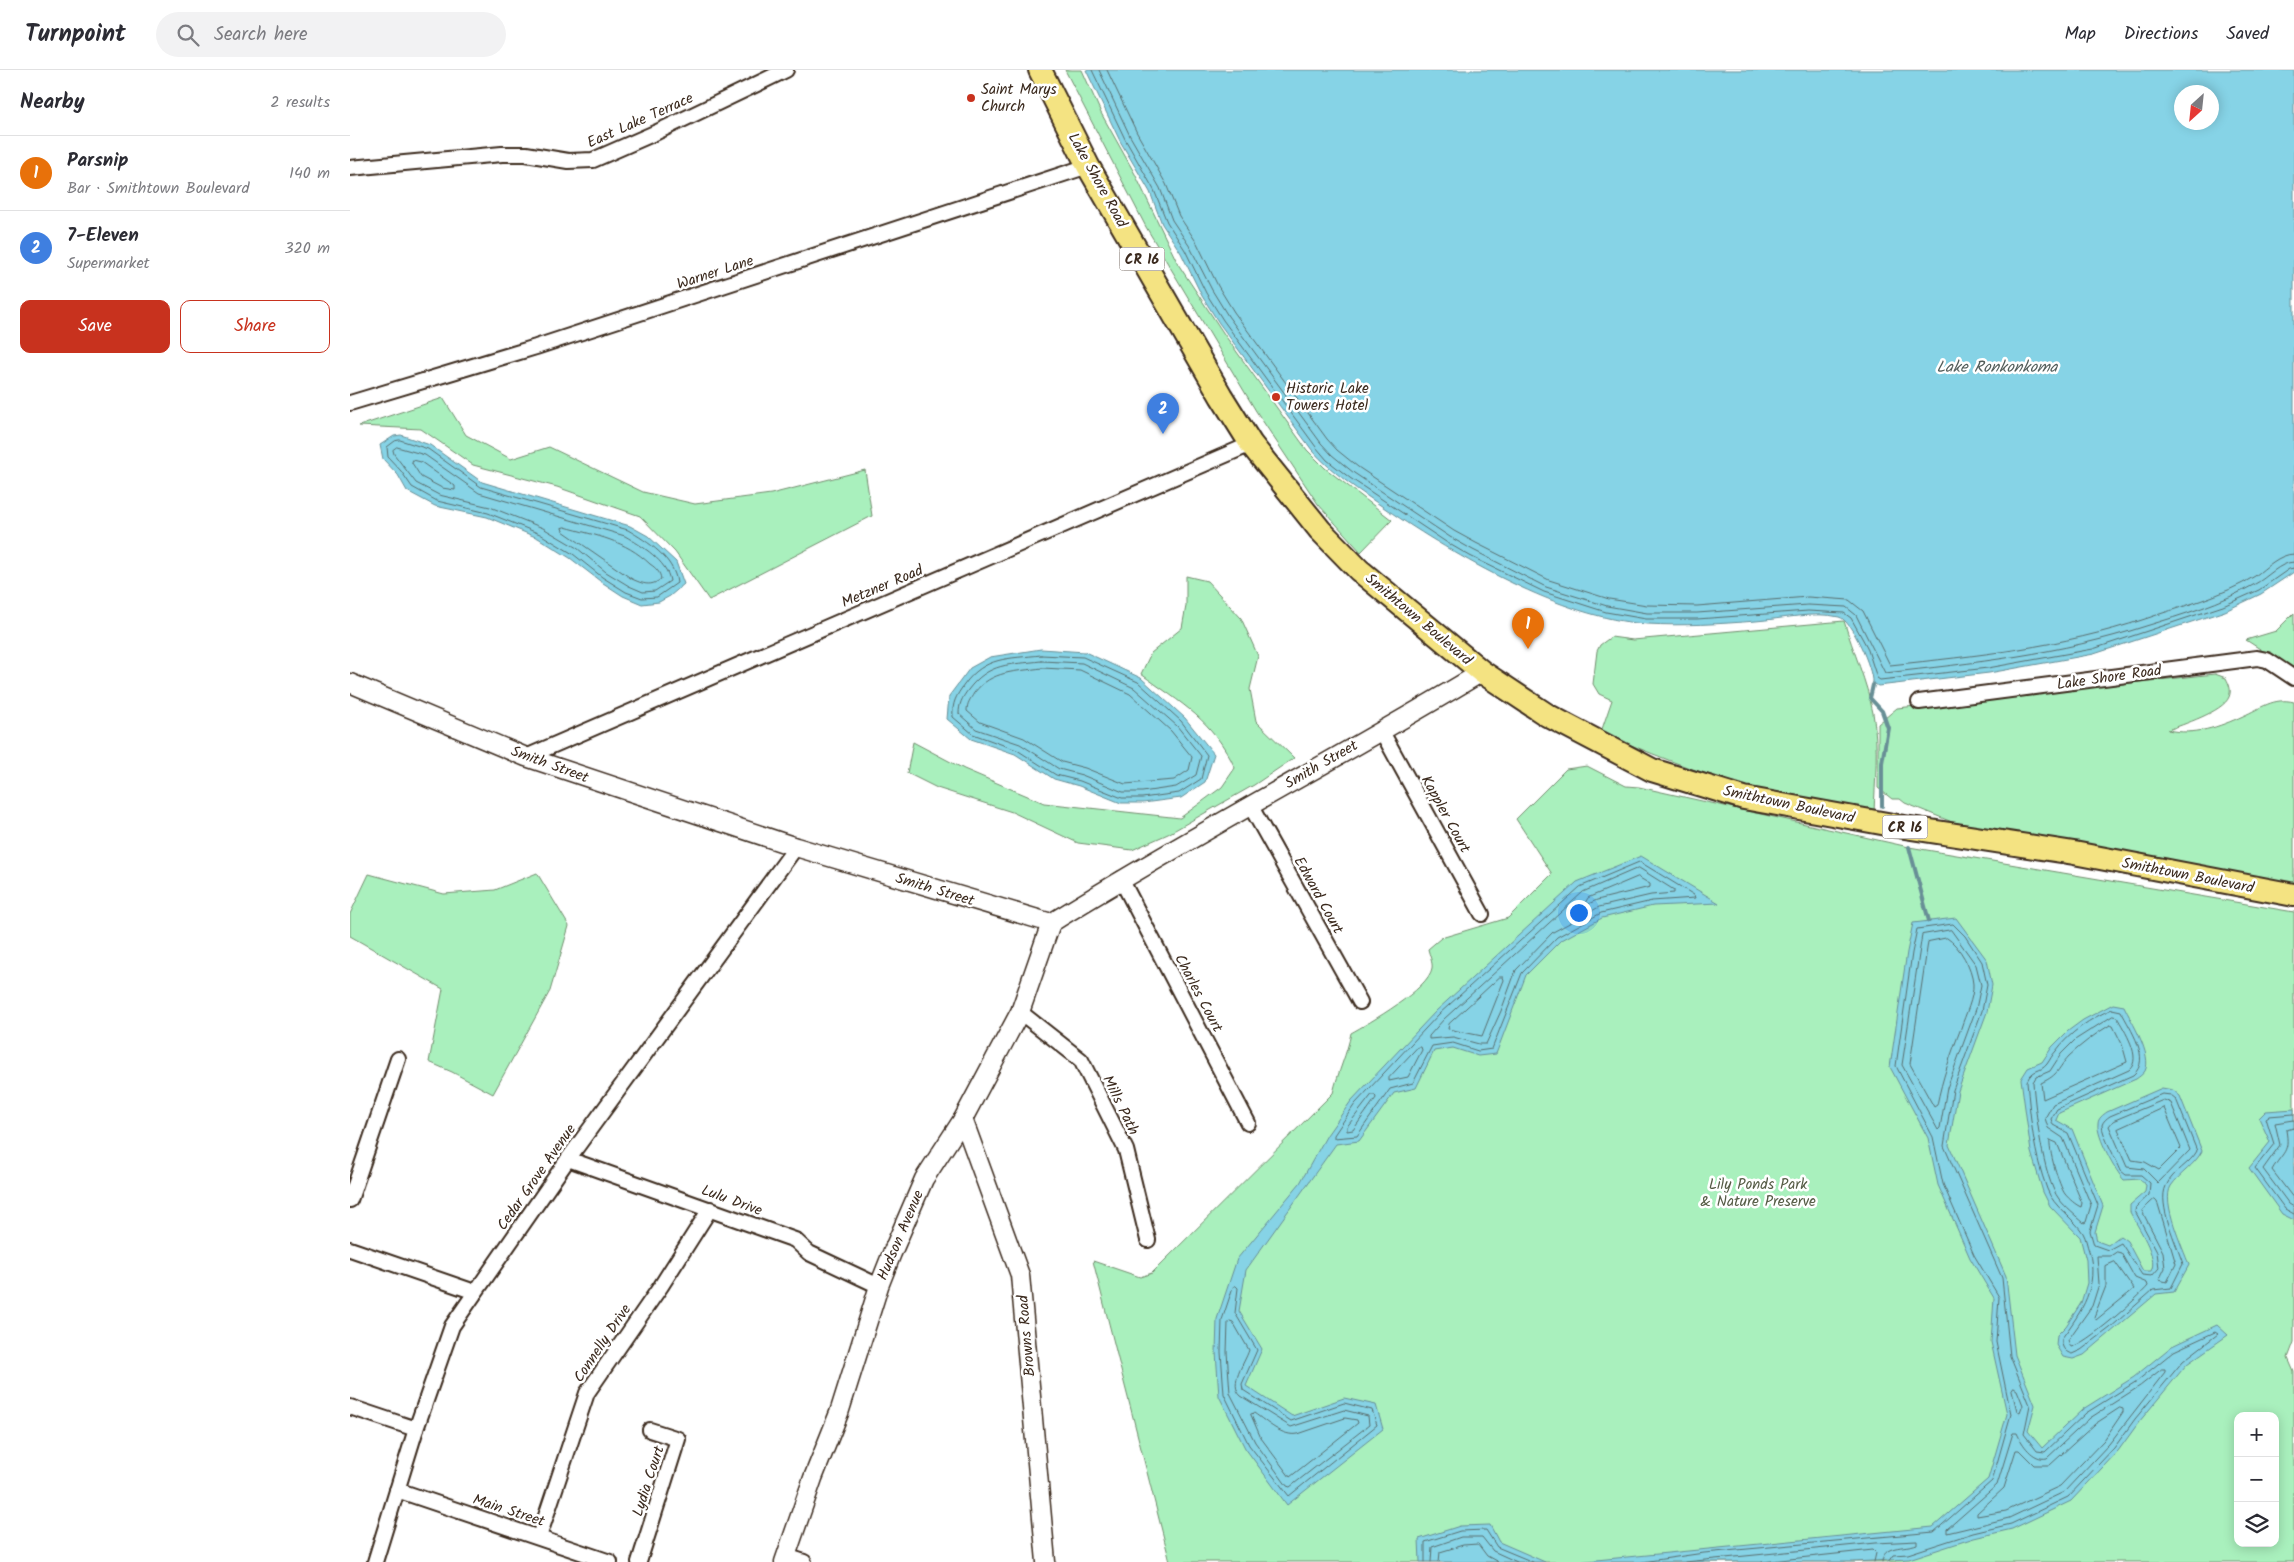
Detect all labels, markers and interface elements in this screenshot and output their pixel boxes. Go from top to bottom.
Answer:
search box [156,12,506,57]
text: Turnpoint [25,15,126,54]
text: Search here [214,20,308,50]
text: Map [2064,20,2096,49]
text: Directions [2124,20,2198,49]
text: Saved [2226,20,2269,49]
icon: search [174,21,202,49]
place label: Saint Marys Church [981,78,1057,119]
north arrow [2174,85,2219,130]
text: Nearby [20,86,85,119]
street label: East Lake Terrace [583,87,698,155]
text: 2 results [270,90,330,115]
marker: Saint Marys Church [965,92,977,104]
street label: Lake Shore Road [1061,128,1133,233]
text: Parsnip [67,146,129,176]
text: 1 [34,161,38,186]
text: 140 m [289,161,330,186]
text: Bar · Smithtown Boulevard [67,176,249,201]
text: 7-Eleven [67,221,139,251]
text: 2 [31,236,41,261]
text: 320 m [284,236,330,261]
road number: CR 16 [1120,248,1164,270]
street label: Warner Lane [674,249,757,297]
text: Supermarket [67,251,150,276]
button: Save [20,300,170,353]
button: Share [180,300,330,353]
water label: Lake Ronkonkoma [1937,355,2059,380]
place label: Historic Lake Towers Hotel [1286,377,1369,418]
marker: Historic Lake Towers Hotel [1270,391,1282,403]
pin: 2 [1147,393,1179,434]
street label: Metzner Road [838,559,927,615]
street label: Smithtown Boulevard [1359,568,1478,672]
pin: 1 [1512,608,1544,649]
street label: Lake Shore Road [2055,659,2164,697]
street label: Smith Street [1280,734,1363,796]
street label: Smith Street [507,740,592,790]
street label: Kappler Court [1414,771,1476,858]
street label: Smithtown Boulevard [1721,779,1857,831]
road number: CR 16 [1882,816,1928,839]
street label: Smithtown Boulevard [2120,851,2256,901]
street label: Edward Court [1287,852,1349,939]
street label: Smith Street [892,867,977,913]
your location [1566,900,1592,926]
street label: Charles Court [1167,950,1229,1037]
street label: Mills Path [1095,1071,1145,1140]
street label: Cedar Grove Avenue [491,1119,583,1236]
park label: Lily Ponds Park & Nature Preserve [1700,1173,1816,1214]
street label: Lulu Drive [698,1179,766,1223]
street label: Hudson Avenue [871,1186,931,1284]
street label: Browns Road [1011,1294,1043,1378]
street label: Connelly Drive [568,1299,638,1388]
map controls [2234,1412,2279,1547]
button: + [2234,1412,2279,1457]
street label: Lydia Court [626,1443,672,1520]
button: − [2234,1457,2279,1502]
street label: Main Street [470,1488,548,1534]
button: layers [2234,1502,2279,1547]

